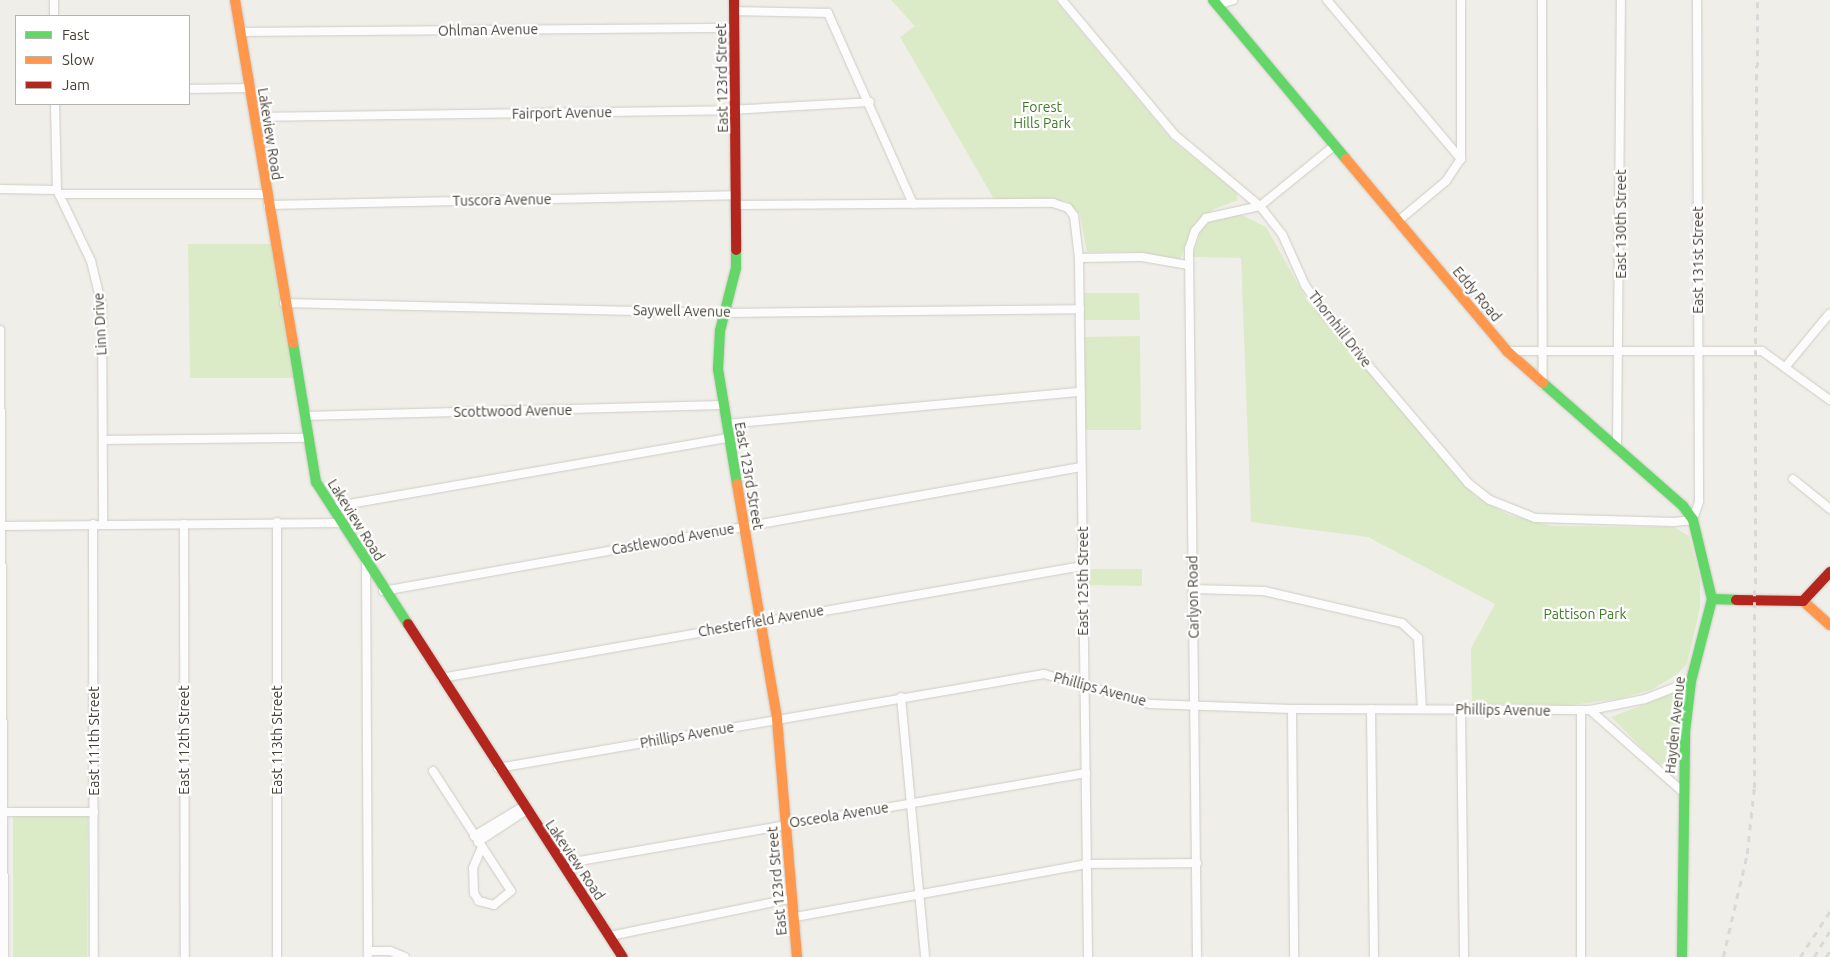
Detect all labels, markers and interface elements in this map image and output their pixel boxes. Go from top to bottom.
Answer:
legend [15,15,190,105]
street label: Ohlman Avenue [438,21,538,39]
street label: East 123rd Street [713,23,731,133]
text: Fast [62,26,89,43]
text: Slow [62,51,94,68]
text: Jam [62,76,90,93]
street label: Lakeview Road [254,87,286,181]
park label: Forest Hills Park [1013,99,1071,132]
street label: Fairport Avenue [512,104,612,122]
street label: East 130th Street [1613,169,1629,279]
street label: Tuscora Avenue [452,191,552,209]
street label: East 131st Street [1690,206,1706,314]
street label: Eddy Road [1449,263,1505,325]
street label: Thornhill Drive [1305,287,1375,371]
street label: Linn Drive [90,292,110,356]
street label: Saywell Avenue [633,302,731,320]
street label: Scottwood Avenue [453,402,573,420]
street label: East 123rd Street [731,421,767,531]
street label: Lakeview Road [324,476,388,564]
street label: Castlewood Avenue [610,520,736,558]
street label: East 125th Street [1075,526,1091,636]
street label: Carlyon Road [1184,555,1202,639]
street label: Chesterfield Avenue [697,602,825,640]
park label: Pattison Park [1543,606,1627,622]
street label: Phillips Avenue [1052,669,1148,709]
street label: Hayden Avenue [1662,675,1688,775]
street label: East 112th Street [176,685,192,795]
street label: East 113th Street [269,685,285,795]
street label: East 111th Street [86,686,102,796]
street label: Phillips Avenue [1455,701,1551,719]
street label: Phillips Avenue [639,718,735,752]
street label: Osceola Avenue [788,799,890,831]
street label: Lakeview Road [542,817,608,903]
street label: East 123rd Street [764,826,790,936]

